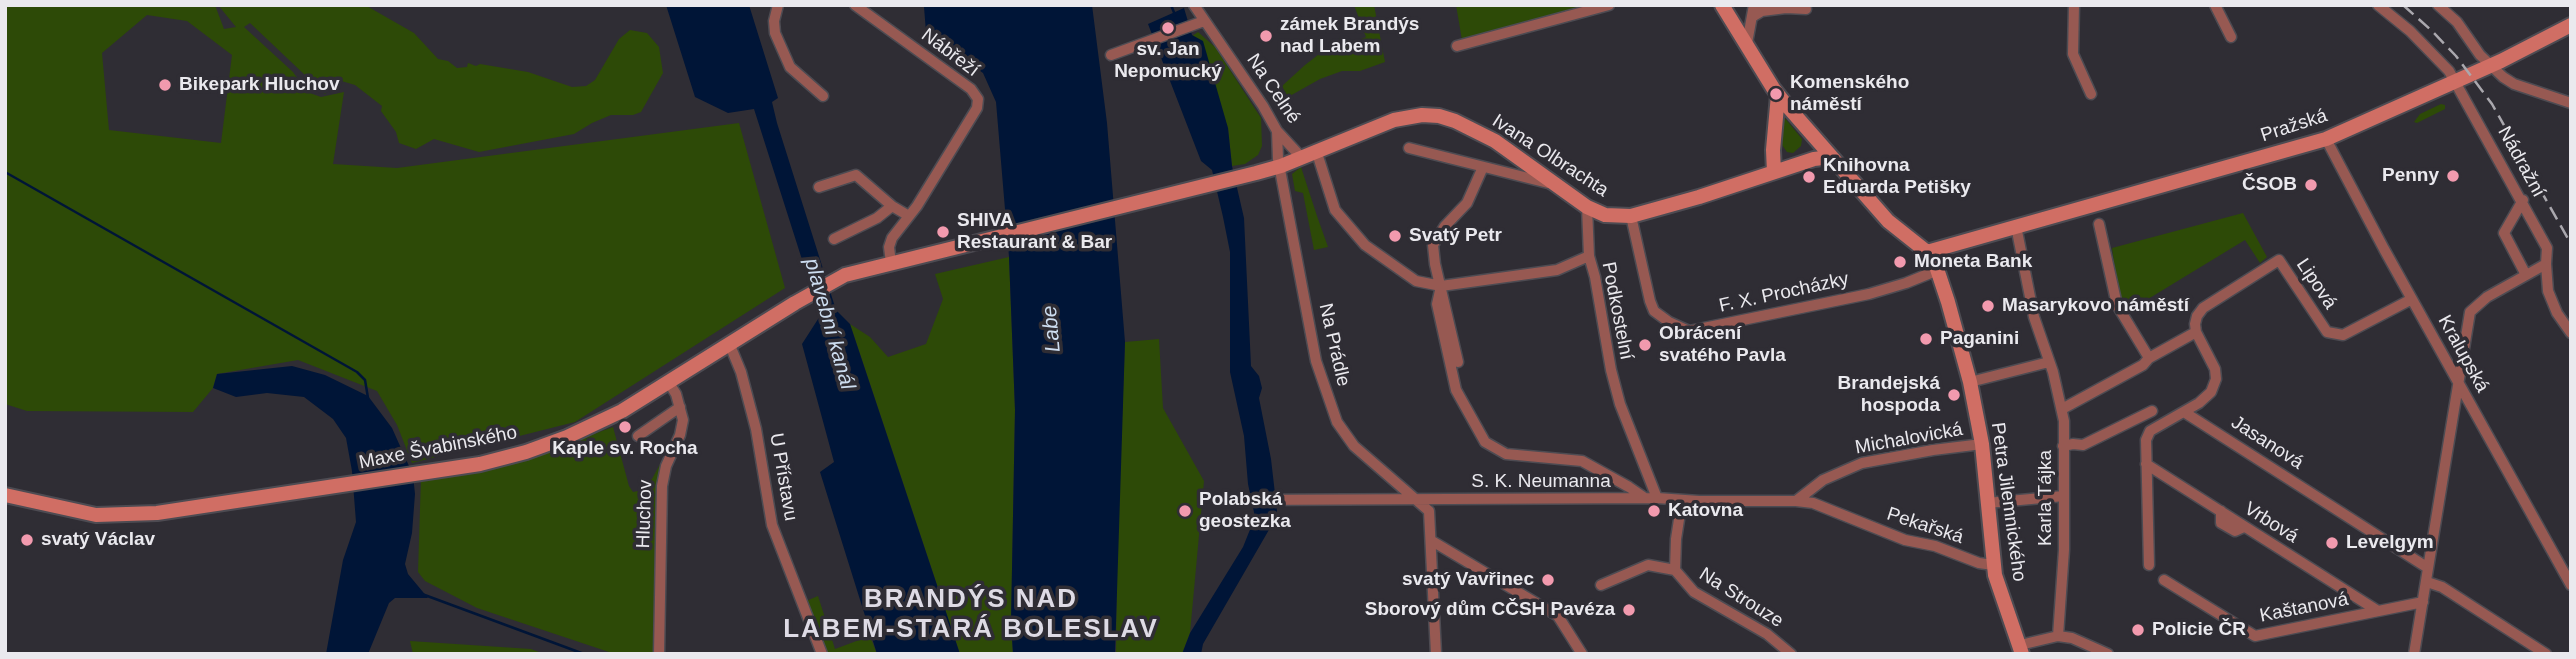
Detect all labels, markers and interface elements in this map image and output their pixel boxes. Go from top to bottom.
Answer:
place label: zámek Brandýs nad Labem [1280,14,1419,58]
marker: sv. Jan Nepomucký [1160,20,1176,36]
street label: Nábřeží [917,24,983,82]
marker: zámek Brandýs nad Labem [1258,28,1274,44]
place label: sv. Jan Nepomucký [1114,39,1222,83]
street label: Na Celné [1241,50,1305,128]
place label: Komenského náměstí [1790,72,1909,116]
place label: Bikepark Hluchov [179,74,339,96]
marker: Bikepark Hluchov [157,77,173,93]
marker: Komenského náměstí [1768,86,1784,102]
street label: Pražská [2258,105,2330,147]
street label: Ivana Olbrachta [1488,110,1612,202]
street label: Nádražní [2492,123,2550,201]
place label: Knihovna Eduarda Petišky [1823,155,1971,199]
place label: Penny [2382,165,2439,187]
marker: Penny [2445,168,2461,184]
marker: Knihovna Eduarda Petišky [1801,169,1817,185]
place label: ČSOB [2242,174,2297,196]
marker: ČSOB [2303,177,2319,193]
place label: SHIVA Restaurant & Bar [957,210,1112,254]
marker: SHIVA Restaurant & Bar [935,224,951,240]
place label: Svatý Petr [1409,225,1502,247]
marker: Svatý Petr [1387,228,1403,244]
place label: Moneta Bank [1914,251,2032,273]
marker: Moneta Bank [1892,254,1908,270]
street label: Lipová [2291,254,2341,314]
water label: plavební kanál [798,255,860,393]
street label: Podkostelní [1596,260,1638,362]
street label: F. X. Procházky [1717,268,1851,318]
place label: Masarykovo náměstí [2002,295,2189,317]
marker: Masarykovo náměstí [1980,298,1996,314]
street label: Na Prádle [1313,301,1355,389]
water label: Labe [1037,305,1067,353]
street label: Kralupská [2433,312,2493,396]
place label: Obrácení svatého Pavla [1659,323,1786,367]
place label: Paganini [1940,328,2019,350]
marker: Paganini [1918,331,1934,347]
marker: Obrácení svatého Pavla [1637,337,1653,353]
place label: Brandejská hospoda [1838,373,1940,417]
marker: Brandejská hospoda [1946,387,1962,403]
street label: Jasanová [2227,411,2307,475]
street label: Michalovická [1853,418,1965,460]
marker: Kaple sv. Rocha [617,419,633,435]
street label: Maxe Švabinského [357,421,519,475]
street label: Petra Jilemnického [1986,421,2030,583]
street label: U Přístavu [764,431,802,523]
place label: Kaple sv. Rocha [552,438,698,460]
street label: Karla Tájka [2035,450,2057,546]
street label: S. K. Neumanna [1471,471,1611,493]
street label: Hluchov [632,479,658,549]
place label: Polabská geostezka [1199,489,1291,533]
street label: Vrbová [2240,498,2302,548]
place label: Katovna [1668,500,1743,522]
marker: Polabská geostezka [1177,503,1193,519]
marker: Katovna [1646,503,1662,519]
street label: Pekařská [1884,503,1966,549]
place label: svatý Václav [41,529,155,551]
marker: svatý Václav [19,532,35,548]
place label: Levelgym [2346,532,2434,554]
marker: Levelgym [2324,535,2340,551]
street label: Na Strouze [1695,563,1787,633]
place label: svatý Vavřinec [1402,569,1534,591]
marker: svatý Vavřinec [1540,572,1556,588]
district label: BRANDÝS NAD LABEM-STARÁ BOLESLAV [786,584,1156,646]
street label: Kaštanová [2258,588,2350,628]
place label: Sborový dům CČSH Pavéza [1365,599,1615,621]
marker: Sborový dům CČSH Pavéza [1621,602,1637,618]
place label: Policie ČR [2152,619,2246,641]
marker: Policie ČR [2130,622,2146,638]

